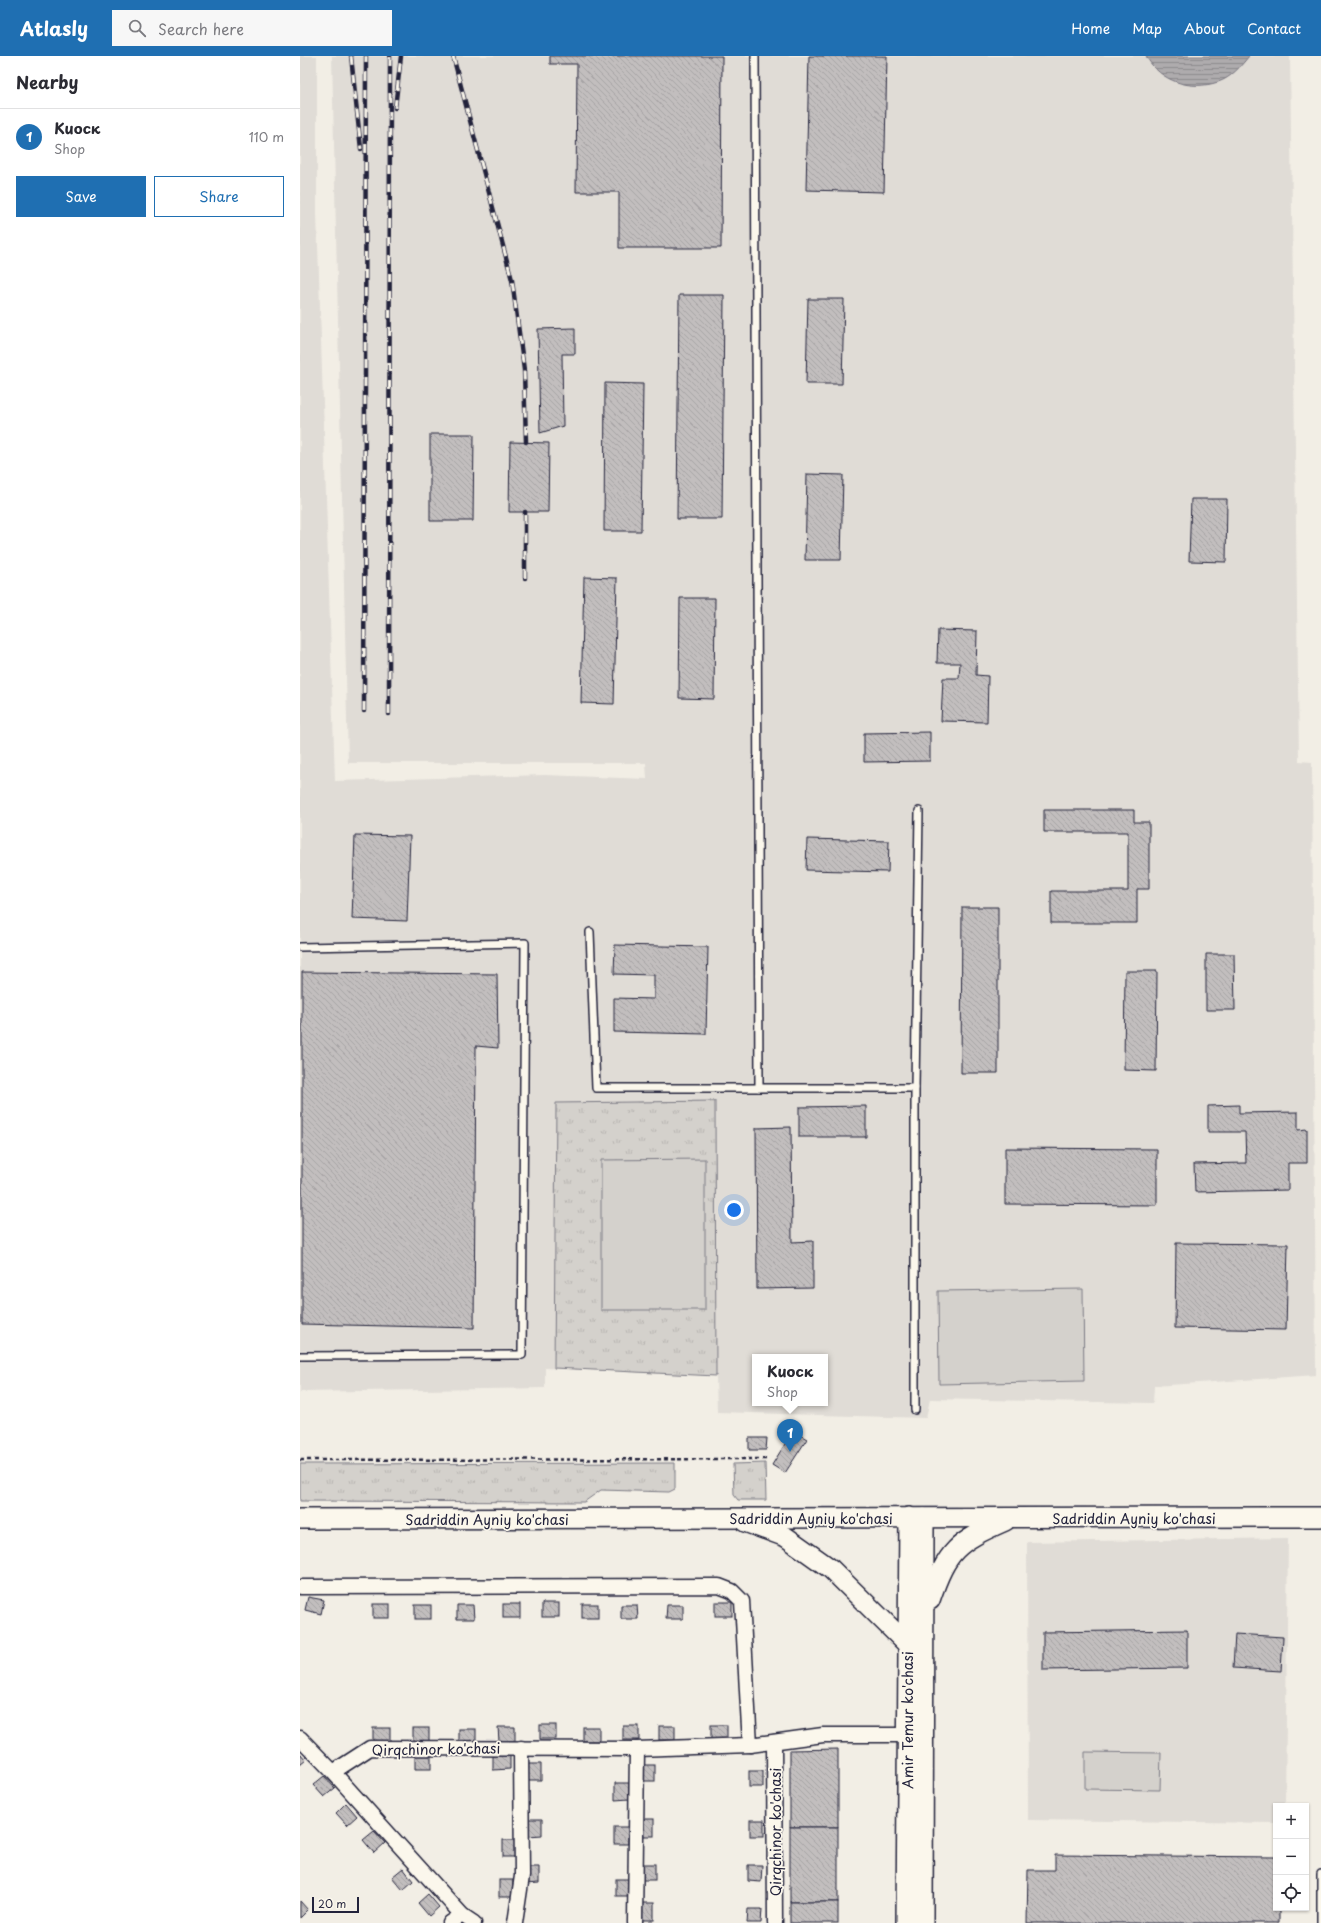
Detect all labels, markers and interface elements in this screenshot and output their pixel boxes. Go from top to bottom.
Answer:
search box [112,10,392,46]
text: Atlasly [20,14,88,42]
icon: search [126,17,148,39]
text: Search here [158,17,244,40]
text: Home [1071,18,1110,39]
text: Map [1132,18,1162,39]
text: About [1184,18,1225,39]
text: Contact [1247,18,1301,39]
text: Nearby [16,69,78,95]
text: Киоск [54,116,100,139]
text: 1 [26,127,32,146]
text: 110 m [249,127,284,146]
text: Shop [54,139,85,158]
button: Save [16,176,146,217]
button: Share [154,176,284,217]
your location [724,1200,744,1220]
popup [752,1354,828,1406]
text: Киоск [767,1359,813,1382]
text: Shop [767,1382,798,1401]
pin: 1 [777,1419,803,1452]
street label: Sadriddin Ayniy ko'chasi [729,1508,893,1529]
street label: Sadriddin Ayniy ko'chasi [1052,1508,1216,1529]
street label: Sadriddin Ayniy ko'chasi [405,1509,569,1530]
street label: Amir Temur ko'chasi [897,1651,918,1789]
street label: Qirqchinor ko'chasi [371,1737,501,1761]
street label: Qirqchinor ko'chasi [765,1768,786,1896]
map controls [1273,1803,1309,1911]
button: + [1273,1803,1309,1839]
button: − [1273,1839,1309,1875]
button: locate [1273,1875,1309,1911]
scale bar [312,1895,359,1914]
text: 20 m [318,1895,346,1912]

